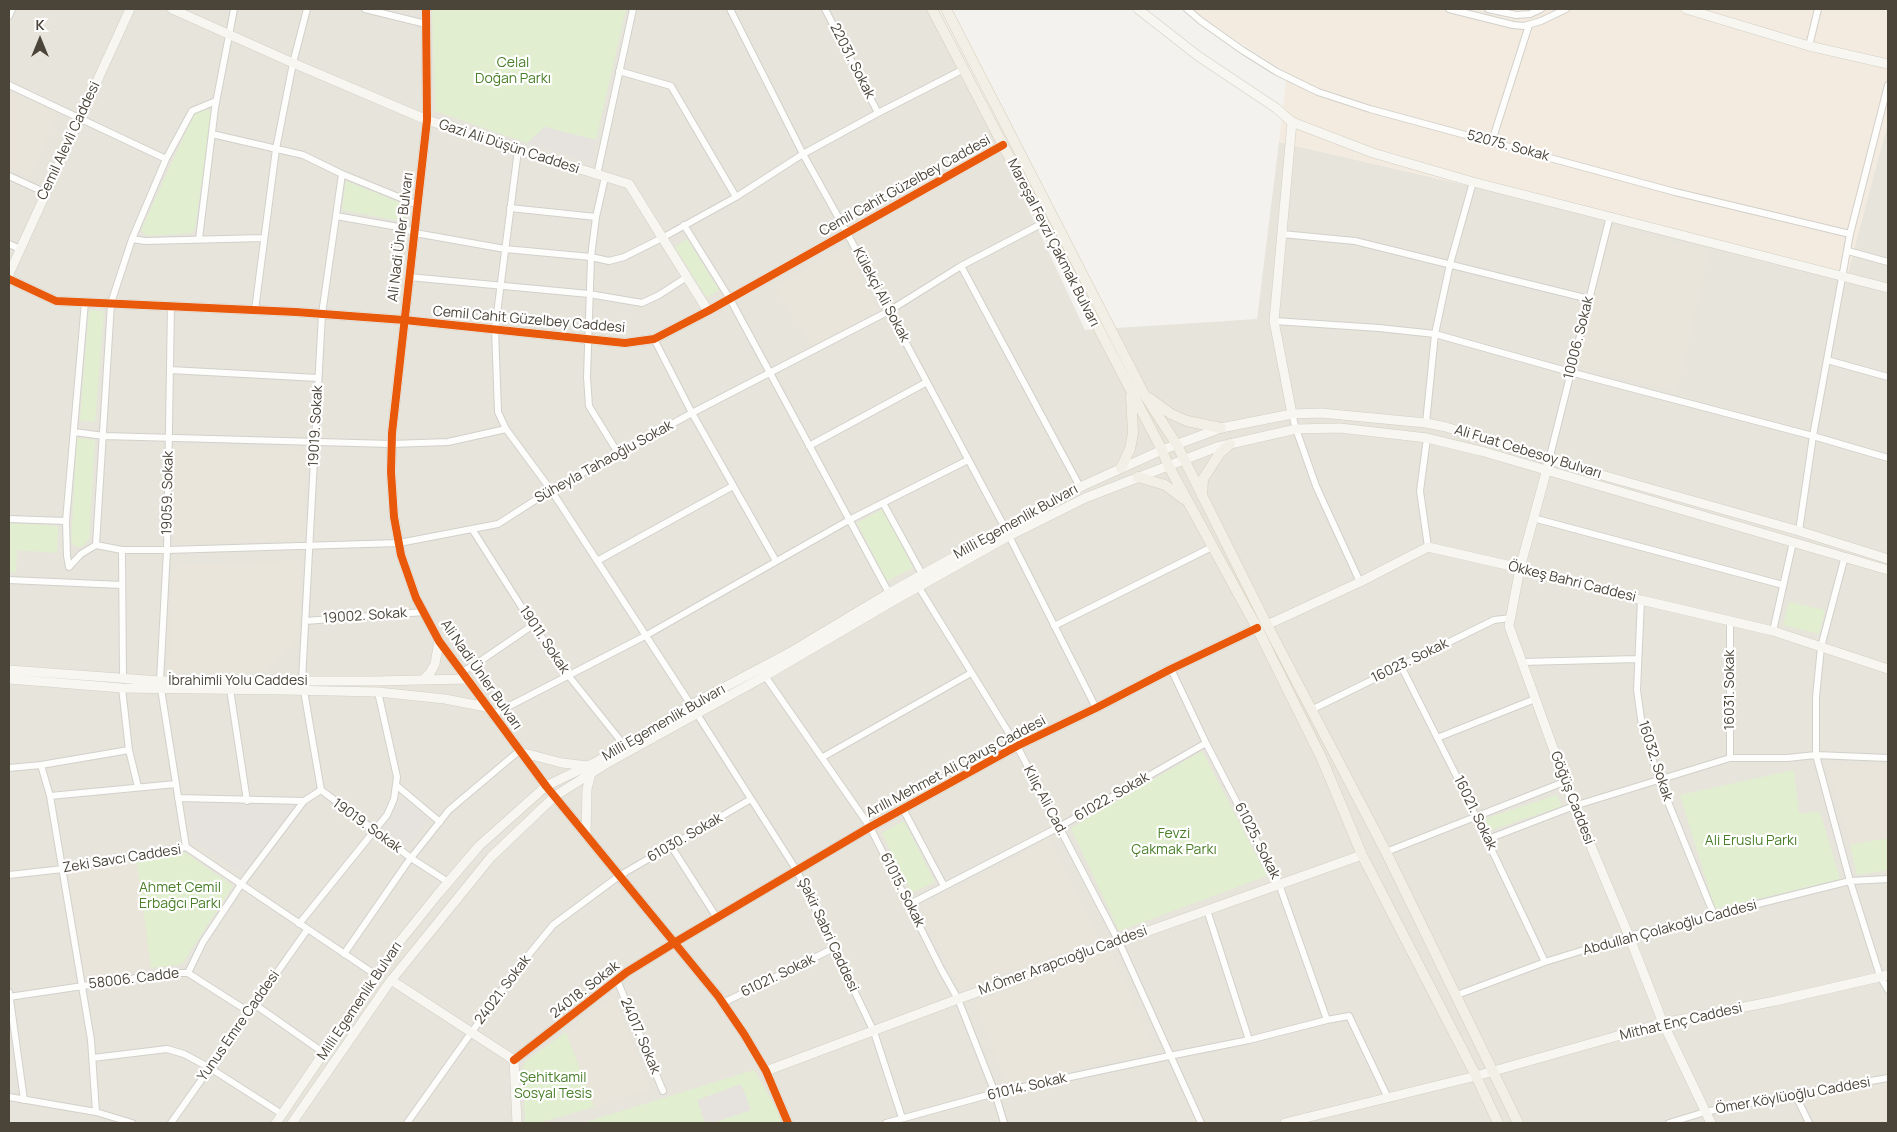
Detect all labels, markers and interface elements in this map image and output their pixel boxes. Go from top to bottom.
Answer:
north arrow [15,15,65,65]
text: K [35,15,45,34]
street label: 22031. Sokak [826,21,878,101]
park label: Celal Doğan Parkı [475,55,551,88]
street label: Cemil Alevli Caddesi [34,79,104,203]
street label: Gazi Ali Düşün Caddesi [436,116,582,178]
street label: 52075. Sokak [1465,127,1551,165]
street label: Cemil Cahit Güzelbey Caddesi [816,132,994,240]
street label: Mareşal Fevzi Çakmak Bulvarı [1003,156,1103,330]
street label: Ali Nadi Ünler Bulvarı [385,171,417,303]
street label: Külekçi Ali Sokak [849,245,913,345]
street label: 10006. Sokak [1561,295,1597,381]
street label: Cemil Cahit Güzelbey Caddesi [432,303,626,337]
street label: 19019. Sokak [305,385,327,467]
street label: Süheyla Tahaoğlu Sokak [532,417,676,507]
street label: Ali Fuat Cebesoy Bulvarı [1452,422,1604,482]
street label: 19059. Sokak [159,451,177,535]
street label: Milli Egemenlik Bulvarı [951,481,1081,563]
street label: Ökkeş Bahri Caddesi [1506,558,1638,606]
street label: 19011. Sokak [515,603,573,677]
street label: 19002. Sokak [322,605,408,627]
street label: Ali Nadi Ünler Bulvarı [437,617,525,733]
street label: 16023. Sokak [1369,635,1451,687]
street label: 16031. Sokak [1722,650,1738,730]
street label: İbrahimli Yolu Caddesi [168,673,308,689]
street label: Milli Egemenlik Bulvarı [600,681,728,765]
street label: Arıllı Mehmet Ali Çavuş Caddesi [863,712,1049,822]
street label: 16032. Sokak [1634,719,1676,803]
street label: Göğüş Caddesi [1547,749,1597,847]
street label: Kılıç Ali Cad. [1020,763,1070,839]
street label: 61022. Sokak [1072,769,1152,825]
street label: 16021. Sokak [1450,773,1500,853]
street label: 19019. Sokak [329,795,405,857]
street label: 61025. Sokak [1231,800,1283,882]
street label: 61030. Sokak [645,810,725,866]
park label: Fevzi Çakmak Parkı [1131,826,1217,859]
park label: Ali Eruslu Parkı [1705,833,1797,849]
street label: Zeki Savcı Caddesi [62,841,182,877]
street label: 61015. Sokak [876,850,928,930]
street label: Şakir Sabri Caddesi [794,876,862,994]
park label: Ahmet Cemil Erbağcı Parkı [139,880,221,912]
street label: Abdullah Çolakoğlu Caddesi [1581,897,1759,959]
street label: M.Ömer Arapcıoğlu Caddesi [977,923,1149,999]
street label: Milli Egemenlik Bulvarı [314,939,406,1063]
street label: 61021. Sokak [738,951,818,1001]
street label: 24021. Sokak [472,952,534,1028]
street label: 24018. Sokak [547,958,623,1022]
street label: 58006. Cadde [88,965,180,993]
street label: Yunus Emre Caddesi [194,967,284,1085]
street label: 24017. Sokak [616,995,664,1077]
street label: Mithat Enç Caddesi [1618,1000,1744,1044]
park label: Şehitkamil Sosyal Tesis [514,1070,592,1102]
street label: 61014. Sokak [986,1070,1068,1104]
street label: Ömer Köylüoğlu Caddesi [1714,1074,1872,1118]

